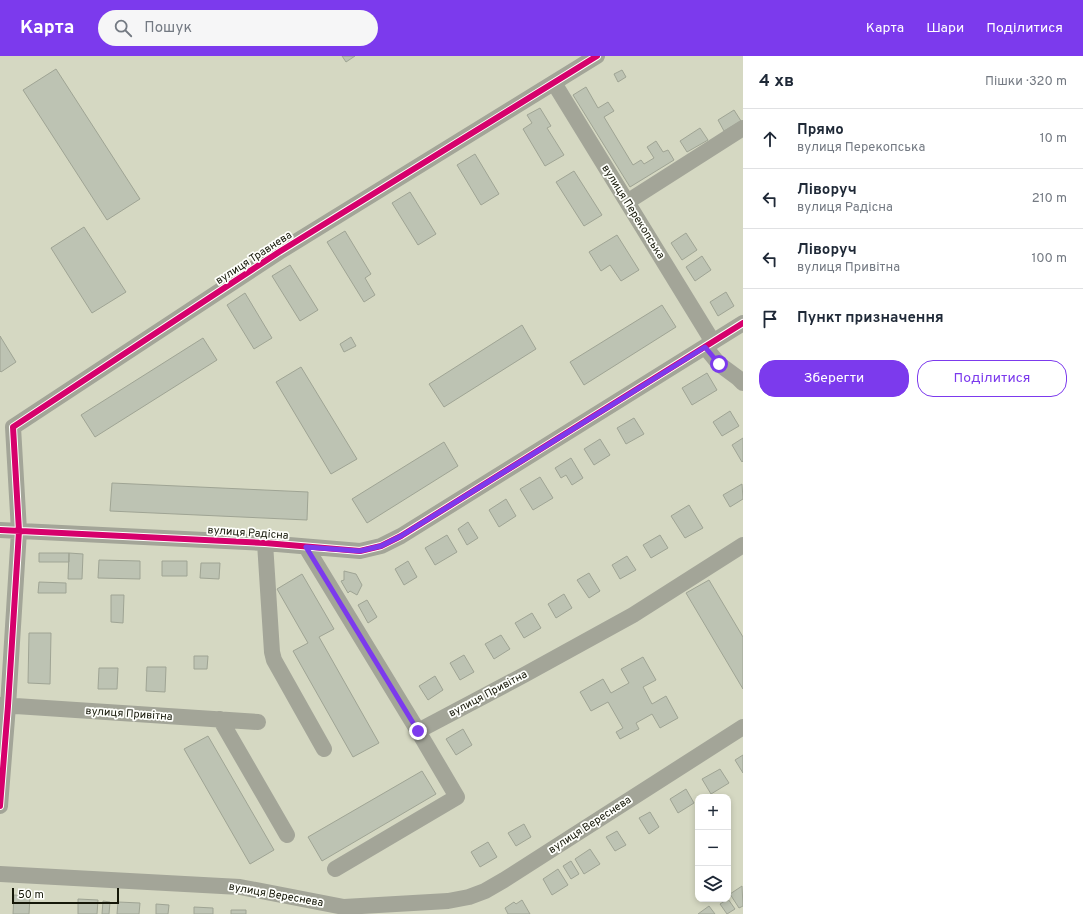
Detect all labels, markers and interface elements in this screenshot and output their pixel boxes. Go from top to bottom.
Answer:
search box [98,10,378,46]
text: Карта [20,16,74,40]
icon: search [112,17,134,39]
text: Пошук [144,19,192,38]
text: Карта [866,20,904,37]
text: Шари [926,20,964,37]
text: Поділитися [986,20,1063,37]
text: 4 хв [759,71,794,93]
text: Пішки · 320 m [985,74,1067,90]
text: Прямо [797,121,844,140]
icon: ahead [759,128,781,150]
text: 10 m [1040,131,1067,147]
text: вулиця Перекопська [797,140,925,156]
street label: вулиця Перекопська [598,162,668,262]
text: Ліворуч [797,181,857,200]
icon: left [759,188,781,210]
text: 210 m [1032,191,1067,207]
text: вулиця Радісна [797,200,893,216]
street label: вулиця Травнева [213,228,295,288]
text: Ліворуч [797,241,857,260]
icon: left [759,248,781,270]
text: 100 m [1031,251,1067,267]
text: вулиця Привітна [797,260,900,276]
icon: arrive [759,308,781,330]
text: Пункт призначення [797,309,944,328]
route start [710,355,728,373]
button: Зберегти [759,360,909,397]
button: Поділитися [917,360,1067,397]
street label: вулиця Радісна [207,523,289,543]
street label: вулиця Привітна [446,667,530,721]
street label: вулиця Привітна [85,704,173,724]
route end [409,722,427,740]
street label: вулиця Вереснева [546,793,634,857]
map controls [695,794,731,902]
button: + [695,794,731,830]
button: − [695,830,731,866]
button: layers [695,866,731,902]
street label: вулиця Вереснева [227,880,325,910]
scale bar [12,886,119,905]
text: 50 m [18,888,44,902]

